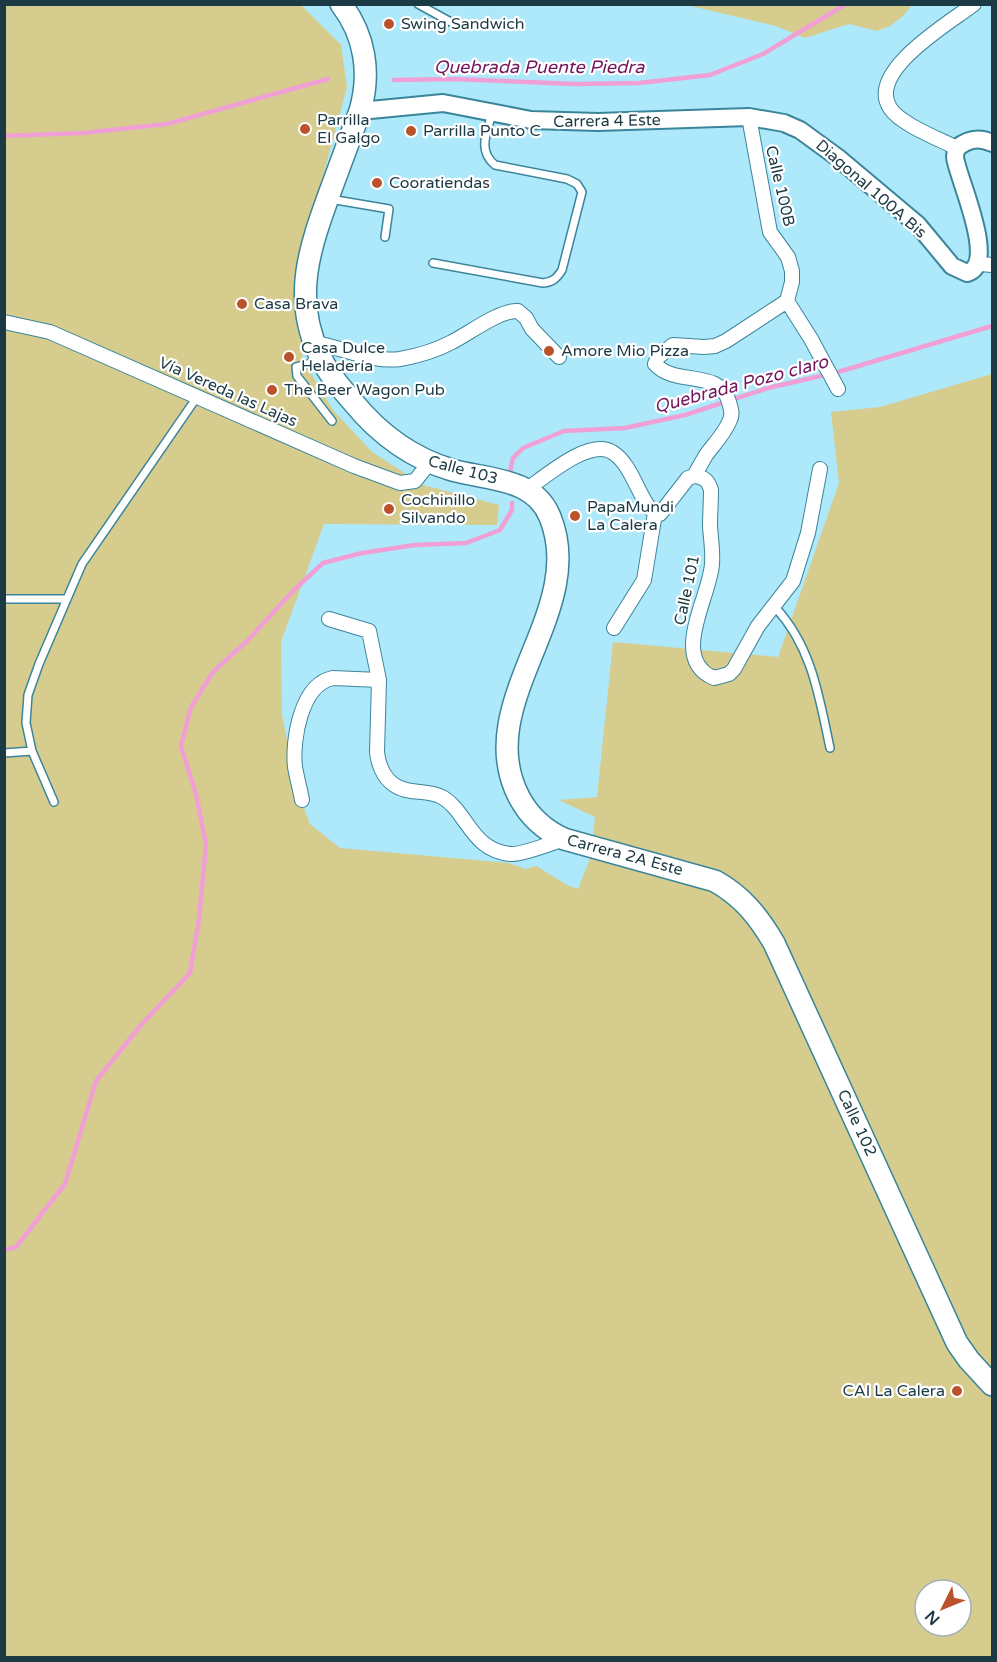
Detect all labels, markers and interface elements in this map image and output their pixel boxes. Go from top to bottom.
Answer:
place label: Swing Sandwich [401,14,525,34]
marker: Swing Sandwich [382,17,396,31]
water label: Quebrada Puente Piedra [434,56,645,78]
place label: Parrilla El Galgo [317,110,380,148]
street label: Carrera 4 Este [553,110,661,132]
place label: Parrilla Punto C [423,121,541,141]
marker: Parrilla El Galgo [298,122,312,136]
marker: Parrilla Punto C [404,124,418,138]
street label: Diagonal 100A Bis [811,135,931,243]
street label: Calle 100B [761,144,799,228]
place label: Cooratiendas [389,173,490,193]
marker: Cooratiendas [370,176,384,190]
place label: Casa Brava [254,294,338,314]
marker: Casa Brava [235,297,249,311]
place label: Casa Dulce Heladería [301,338,385,376]
place label: Amore Mio Pizza [561,341,689,361]
marker: Amore Mio Pizza [542,344,556,358]
marker: Casa Dulce Heladería [282,350,296,364]
water label: Quebrada Pozo claro [652,350,831,418]
street label: Vía Vereda las Lajas [156,352,300,432]
place label: The Beer Wagon Pub [284,380,445,400]
marker: The Beer Wagon Pub [265,383,279,397]
street label: Calle 103 [426,451,500,489]
place label: Cochinillo Silvando [401,490,475,528]
place label: PapaMundi La Calera [587,497,674,535]
marker: Cochinillo Silvando [382,502,396,516]
marker: PapaMundi La Calera [568,509,582,523]
street label: Calle 101 [670,553,704,627]
street label: Carrera 2A Este [565,830,685,880]
street label: Calle 102 [833,1086,881,1160]
place label: CAI La Calera [843,1381,945,1401]
marker: CAI La Calera [950,1384,964,1398]
north arrow [913,1578,973,1638]
text: N [921,1606,944,1629]

